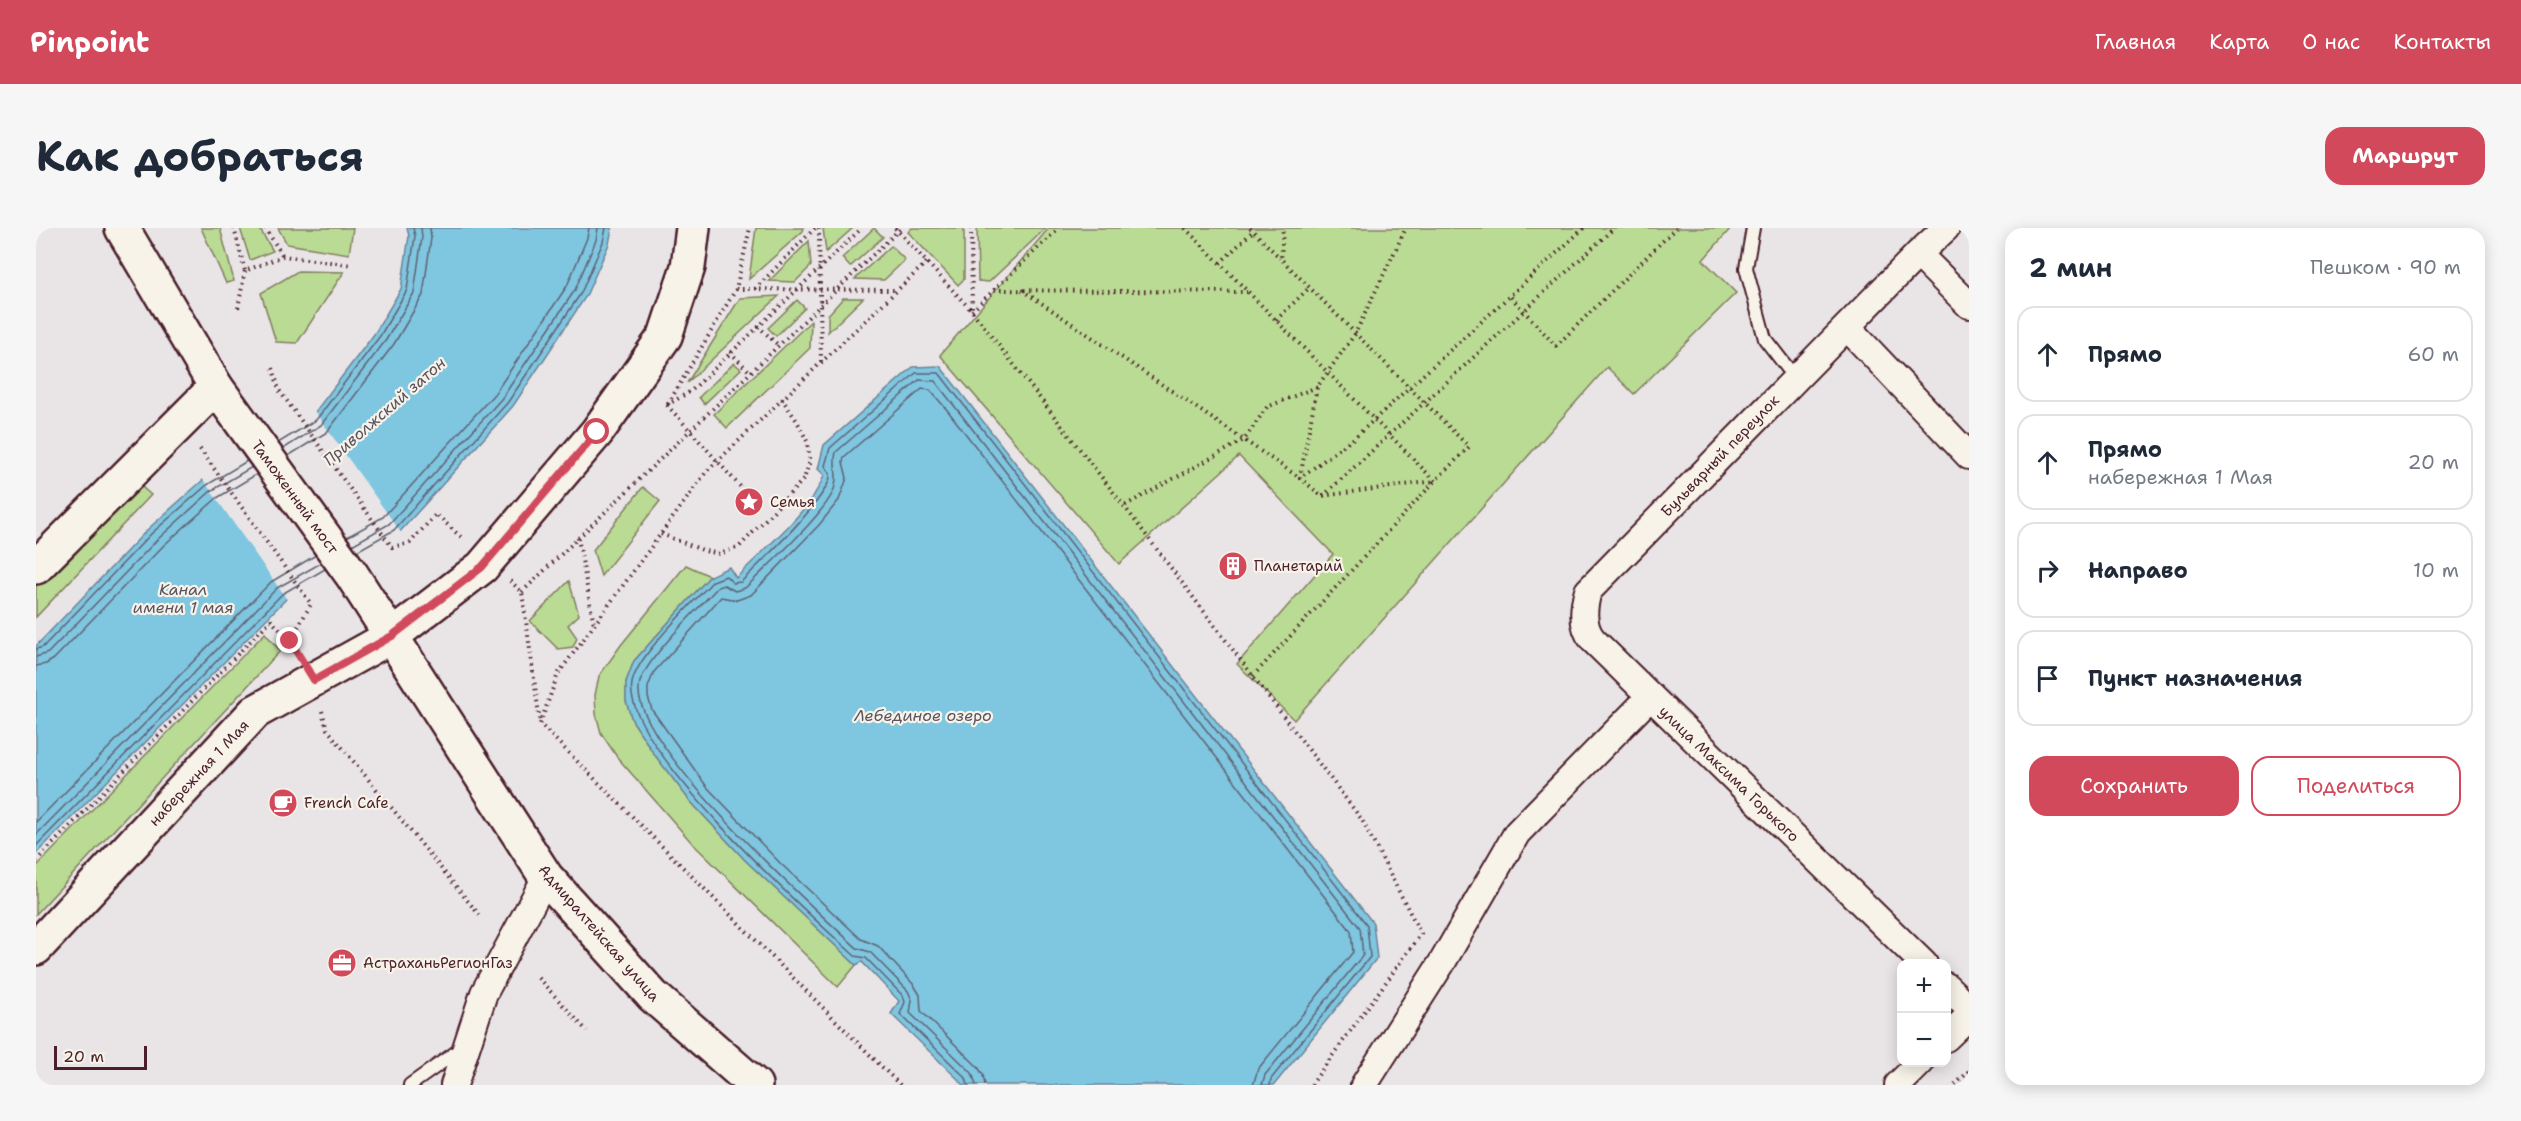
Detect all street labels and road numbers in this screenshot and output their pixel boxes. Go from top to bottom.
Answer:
street label: Бульварный переулок [1656,391,1784,521]
street label: Таможенный мост [247,436,343,558]
street label: улица Максима Горького [1654,701,1804,847]
street label: набережная 1 Мая [144,715,254,831]
street label: Адмиралтейская улица [534,860,665,1006]

